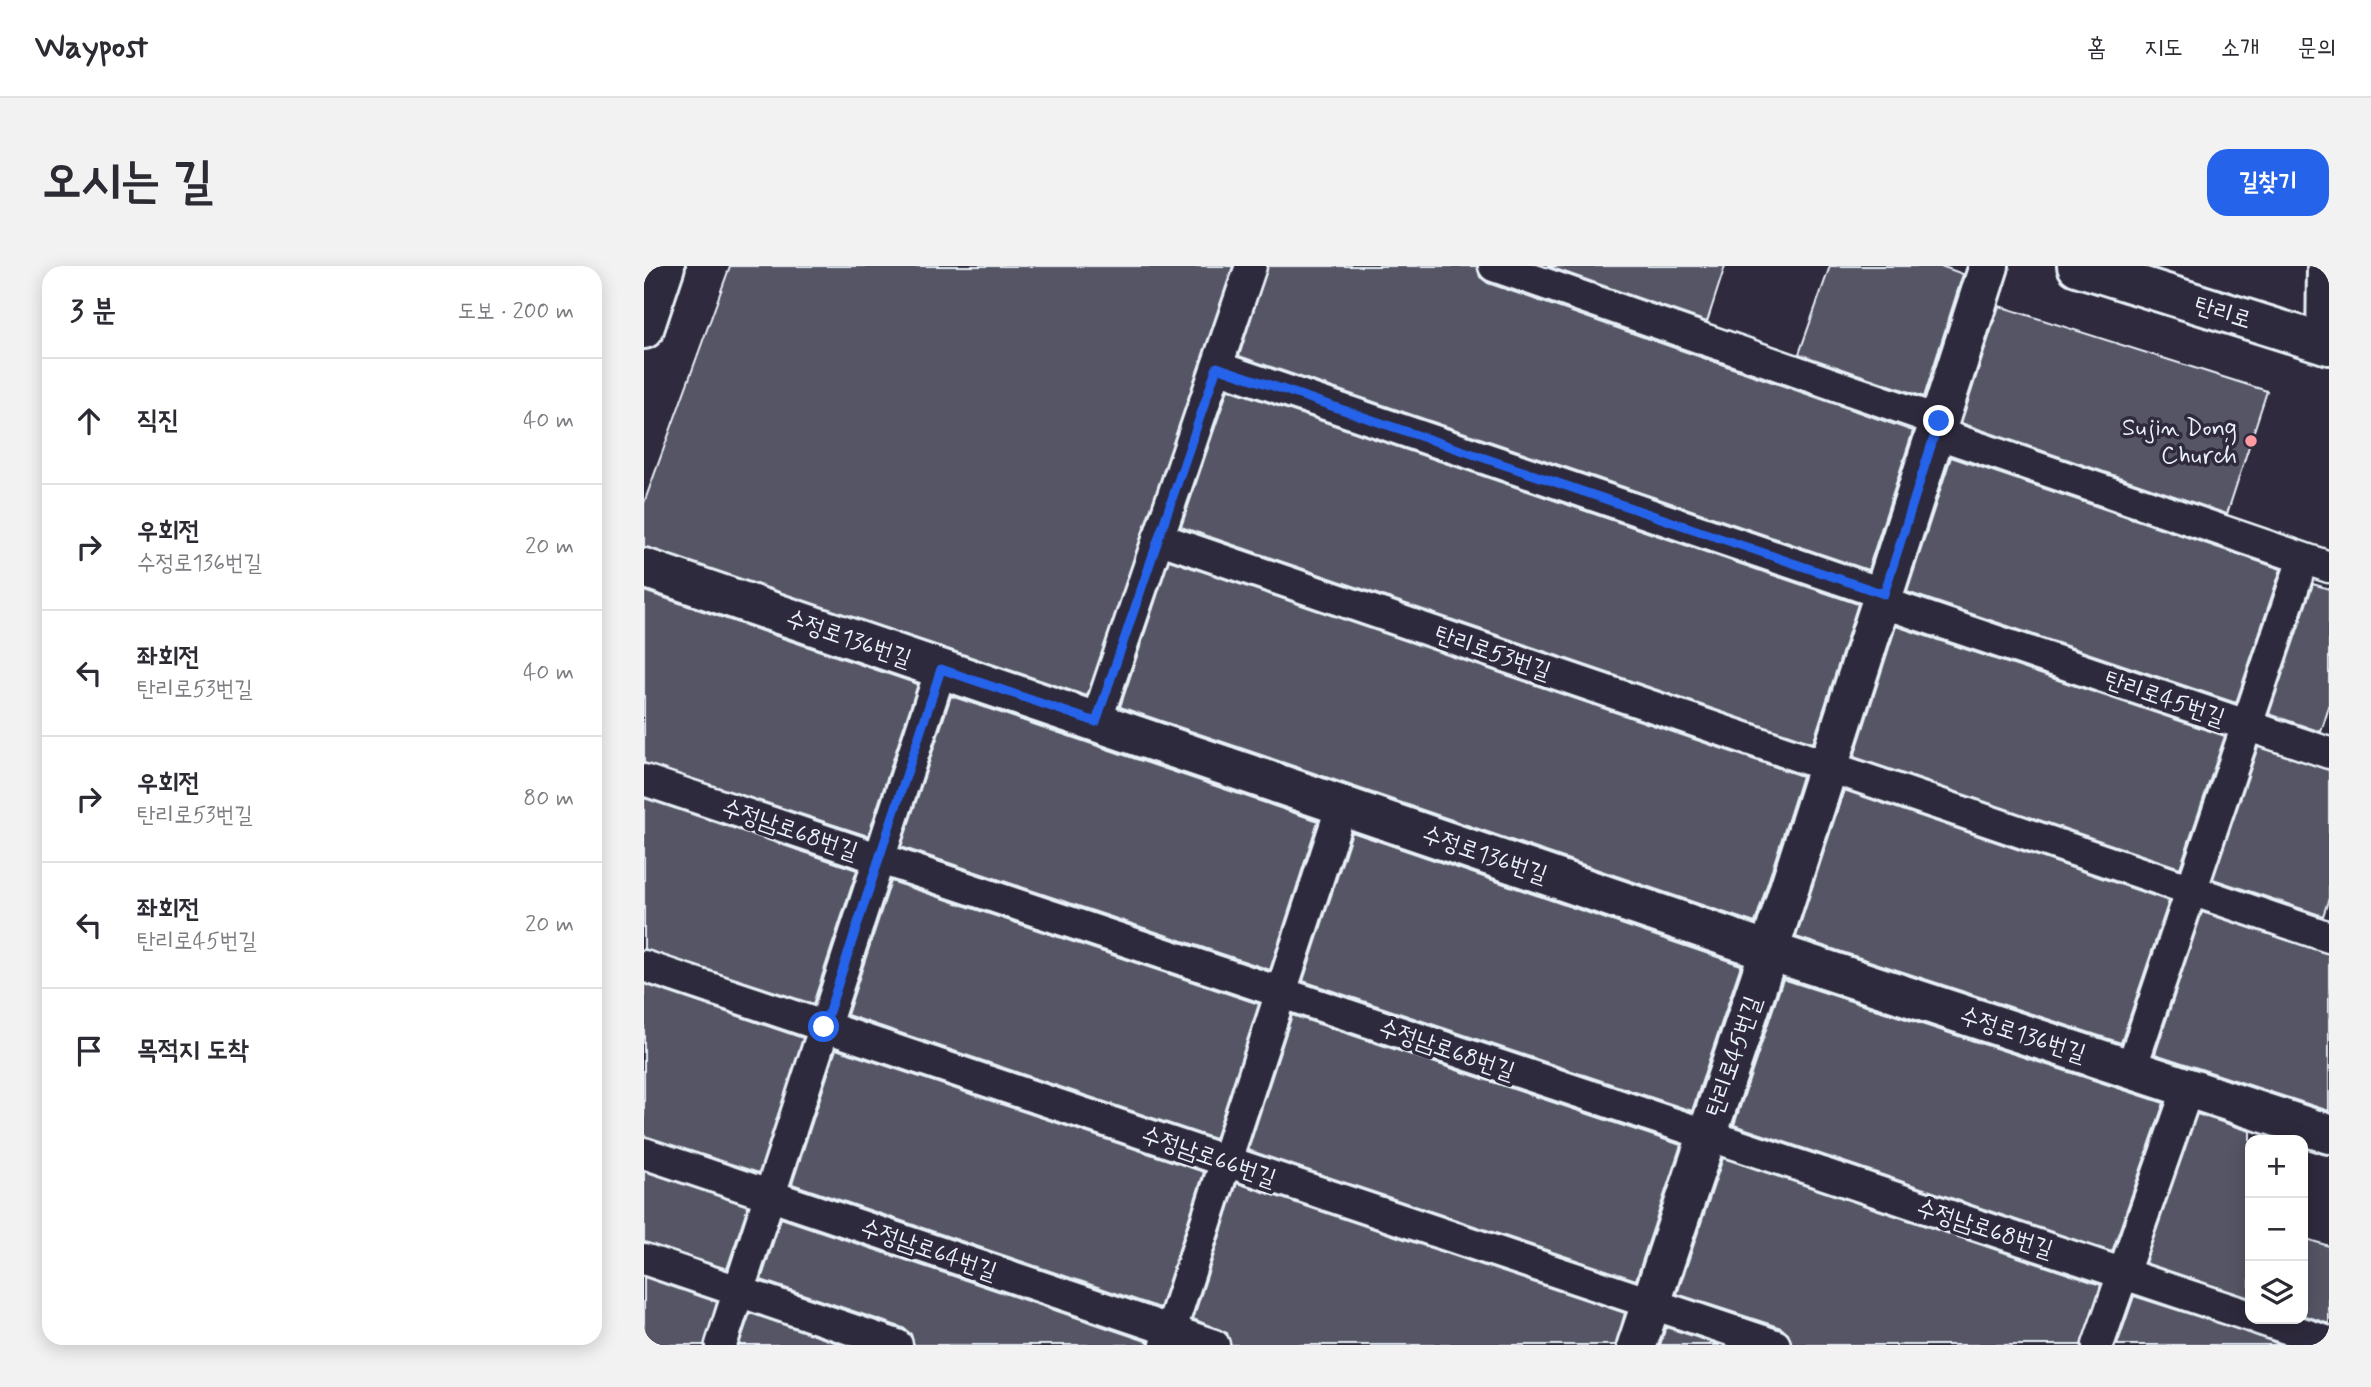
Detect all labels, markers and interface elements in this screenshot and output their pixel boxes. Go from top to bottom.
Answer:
text: Waypost [35,26,148,70]
text: 홈 [2087,33,2106,64]
text: 지도 [2144,33,2183,64]
text: 소개 [2221,33,2259,64]
text: 문의 [2297,33,2336,64]
button: 길찾기 [2207,149,2329,216]
text: 오시는 길 [42,150,213,215]
street label: 탄리로 [2190,290,2255,337]
text: 3 분 [70,292,116,331]
text: 도보 · 200 m [458,297,574,327]
icon: ahead [70,402,108,440]
text: 직진 [137,404,179,438]
route end [1923,405,1954,436]
text: 40 m [523,406,574,436]
place label: Sujin Dong Church [2122,413,2237,472]
marker: Sujin Dong Church [2243,433,2259,449]
text: 우회전 [137,515,200,549]
icon: right [70,528,108,566]
text: 20 m [525,532,574,562]
text: 수정로136번길 [137,549,262,579]
street label: 수정로136번길 [782,604,915,675]
street label: 탄리로53번길 [1430,619,1555,688]
text: 좌회전 [137,641,200,675]
icon: left [70,654,108,692]
text: 40 m [523,658,574,688]
street label: 탄리로45번길 [2100,664,2229,734]
text: 탄리로53번길 [137,675,253,705]
text: 우회전 [137,767,200,801]
icon: right [70,780,108,818]
text: 80 m [523,784,574,814]
street label: 수정남로68번길 [717,793,862,868]
text: 탄리로53번길 [137,801,253,831]
street label: 수정로136번길 [1418,820,1551,891]
text: 좌회전 [137,893,200,927]
icon: left [70,906,108,944]
text: 20 m [525,910,574,940]
text: 탄리로45번길 [137,927,257,957]
street label: 탄리로45번길 [1699,992,1769,1121]
street label: 수정로136번길 [1956,1001,2089,1070]
route start [808,1011,839,1042]
street label: 수정남로68번길 [1374,1013,1519,1088]
icon: arrive [70,1032,108,1070]
text: 목적지 도착 [137,1034,249,1068]
street label: 수정남로66번길 [1137,1120,1280,1195]
map controls [2245,1135,2308,1324]
button: + [2245,1135,2308,1198]
street label: 수정남로68번길 [1912,1193,2057,1266]
button: − [2245,1198,2308,1261]
street label: 수정남로64번길 [856,1213,1001,1288]
button: layers [2245,1261,2308,1324]

